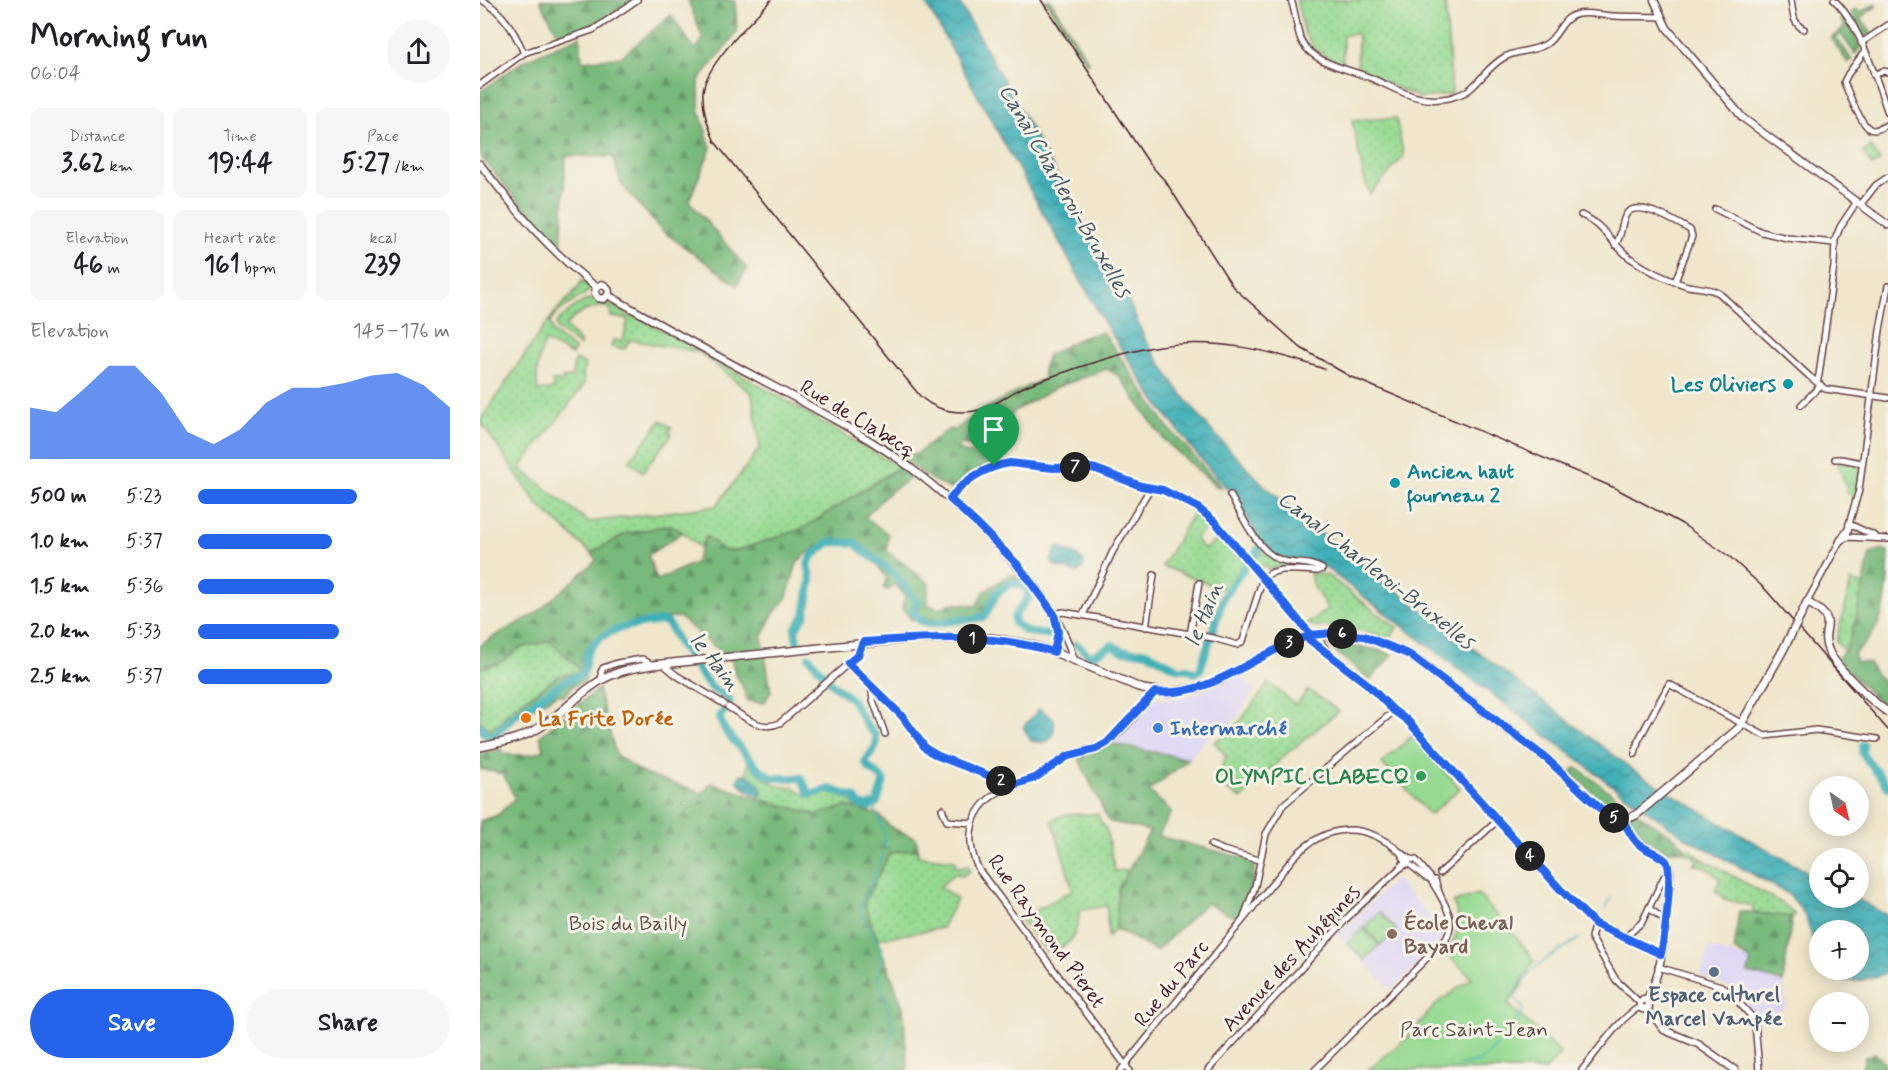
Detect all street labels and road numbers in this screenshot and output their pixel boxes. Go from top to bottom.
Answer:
street label: Rue de Clabecq [794,373,920,464]
street label: Rue Raymond Pieret [981,849,1112,1014]
street label: Avenue des Aubépines [1216,879,1367,1038]
street label: Rue du Parc [1128,934,1216,1033]

